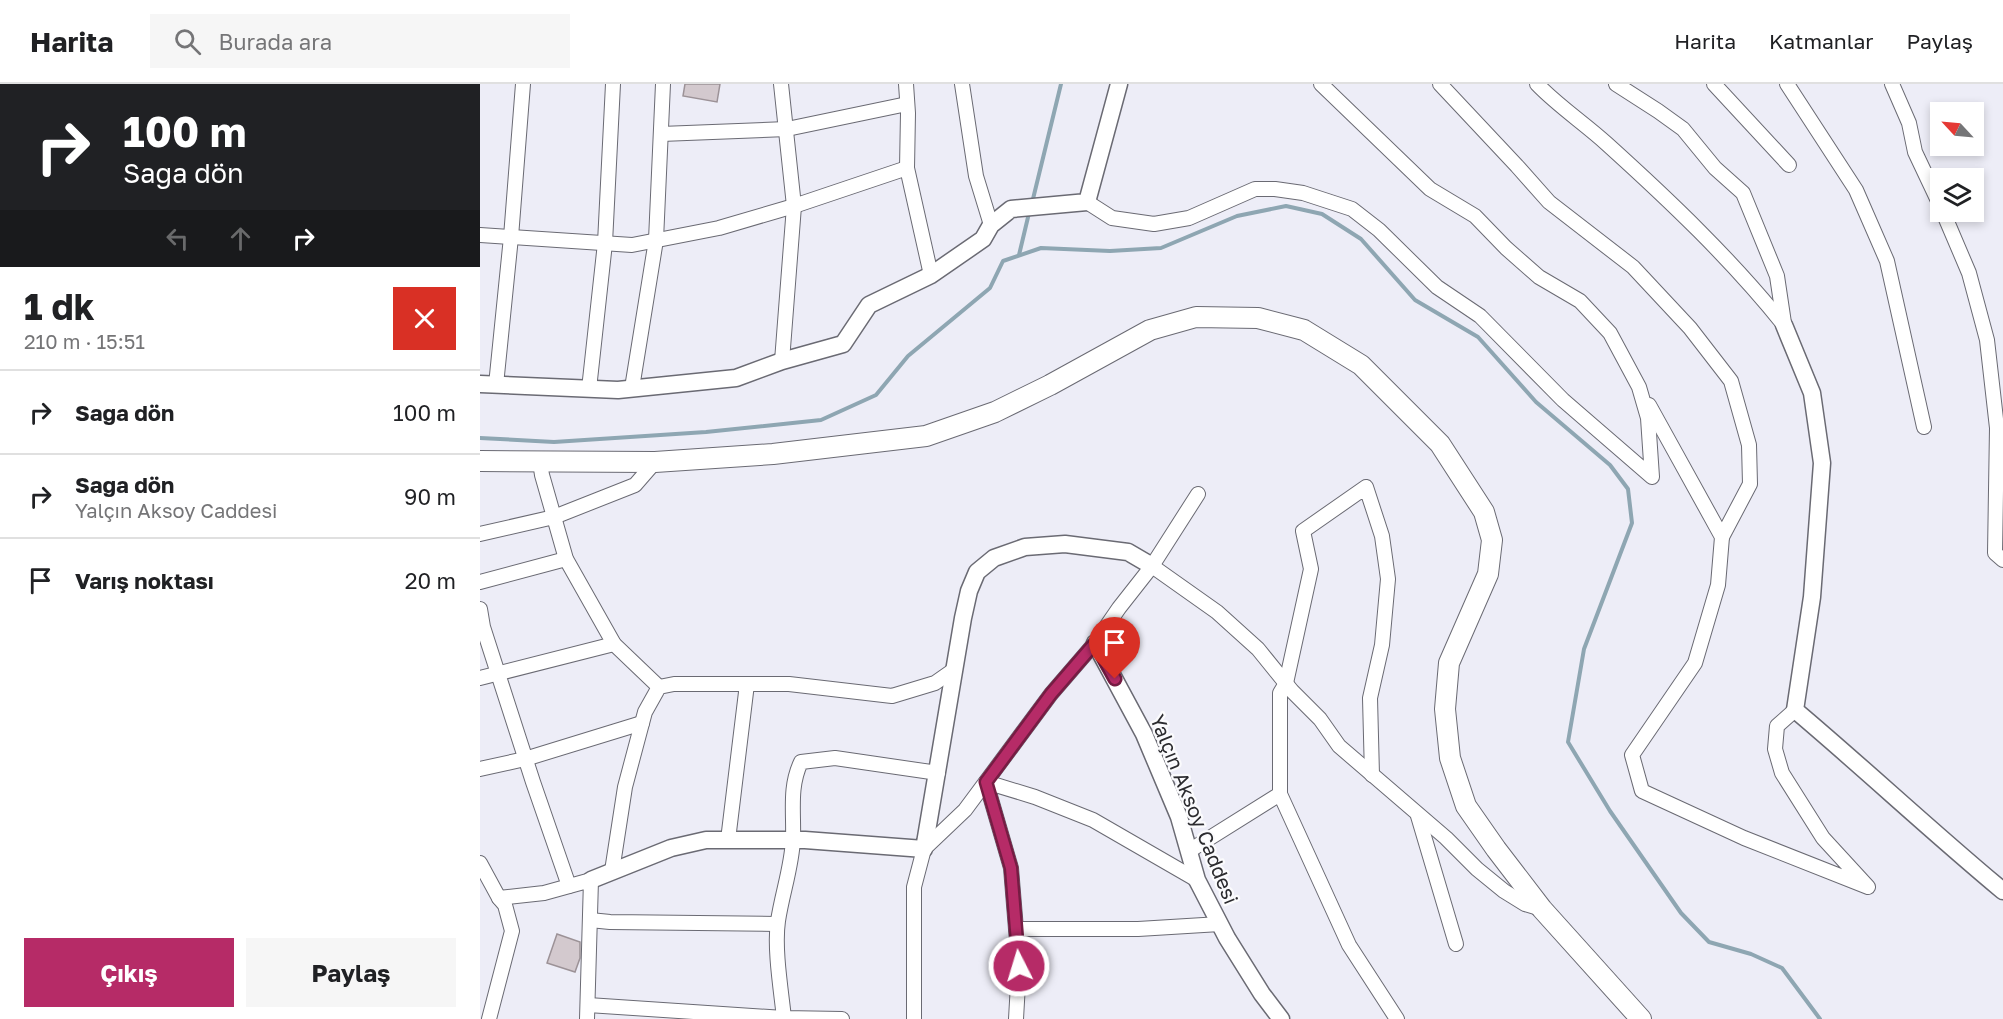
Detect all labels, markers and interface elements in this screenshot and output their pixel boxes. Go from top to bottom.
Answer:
search box [150,14,570,68]
text: Harita [30,25,114,58]
icon: search [171,25,204,58]
text: Burada ara [219,28,332,55]
text: Harita [1674,28,1736,54]
text: Katmanlar [1769,28,1874,54]
text: Paylaş [1907,28,1973,54]
north arrow [1930,102,1984,156]
map controls [1930,102,1984,222]
text: 100 m [123,106,246,156]
icon: right [24,108,102,186]
text: Sağa dön [123,157,244,189]
button: layers [1930,168,1984,222]
icon: left [161,222,194,255]
icon: ahead [224,222,257,255]
icon: right [287,222,320,255]
text: 1 dk [24,285,95,328]
button: close [393,287,456,350]
text: 210 m · 15:51 [24,329,145,353]
icon: right [24,396,57,429]
text: Sağa dön [75,399,174,426]
text: 100 m [393,399,456,426]
text: Sağa dön [75,471,174,498]
icon: right [24,480,57,513]
text: 90 m [404,483,456,510]
text: Yalçın Aksoy Caddesi [75,498,277,522]
icon: arrive [24,564,57,597]
text: Varış noktası [75,567,214,594]
text: 20 m [405,567,456,594]
pin [1089,617,1140,679]
icon: arrive [1098,626,1131,659]
street label: Yalçın Aksoy Caddesi [1146,711,1244,907]
position arrow [987,934,1051,998]
button: Çıkış [24,938,234,1007]
button: Paylaş [246,938,456,1007]

